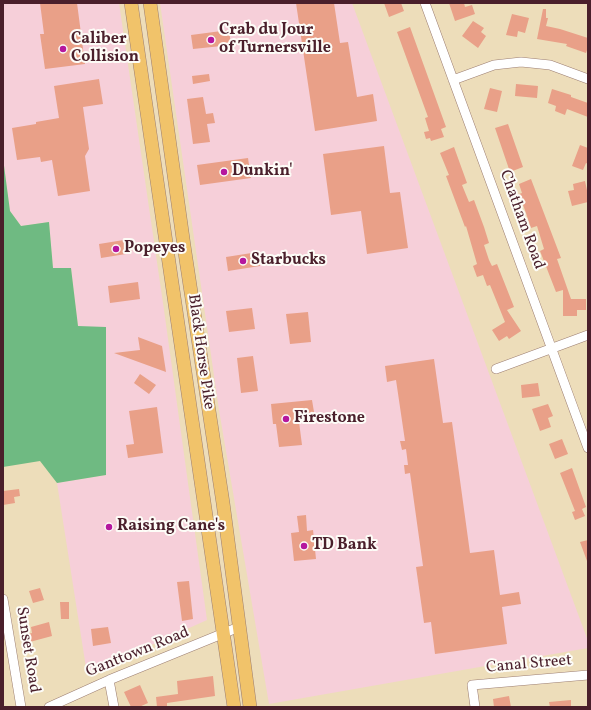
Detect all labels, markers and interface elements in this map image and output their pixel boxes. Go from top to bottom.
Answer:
place label: Crab du Jour of Turnersville [219,21,331,59]
place label: Caliber Collision [71,30,139,68]
marker: Crab du Jour of Turnersville [206,35,216,45]
marker: Caliber Collision [58,44,68,54]
place label: Dunkin' [232,162,293,182]
marker: Dunkin' [219,167,229,177]
street label: Chatham Road [494,168,548,272]
place label: Popeyes [124,239,185,259]
marker: Popeyes [111,244,121,254]
place label: Starbucks [251,251,326,271]
marker: Starbucks [238,256,248,266]
street label: Black Horse Pike [182,293,218,411]
place label: Firestone [294,409,365,429]
marker: Firestone [281,414,291,424]
place label: Raising Cane's [117,517,225,537]
marker: Raising Cane's [104,522,114,532]
place label: TD Bank [312,536,377,556]
marker: TD Bank [299,541,309,551]
street label: Sunset Road [11,606,43,694]
street label: Ganttown Road [84,624,192,682]
street label: Canal Street [485,652,573,678]

